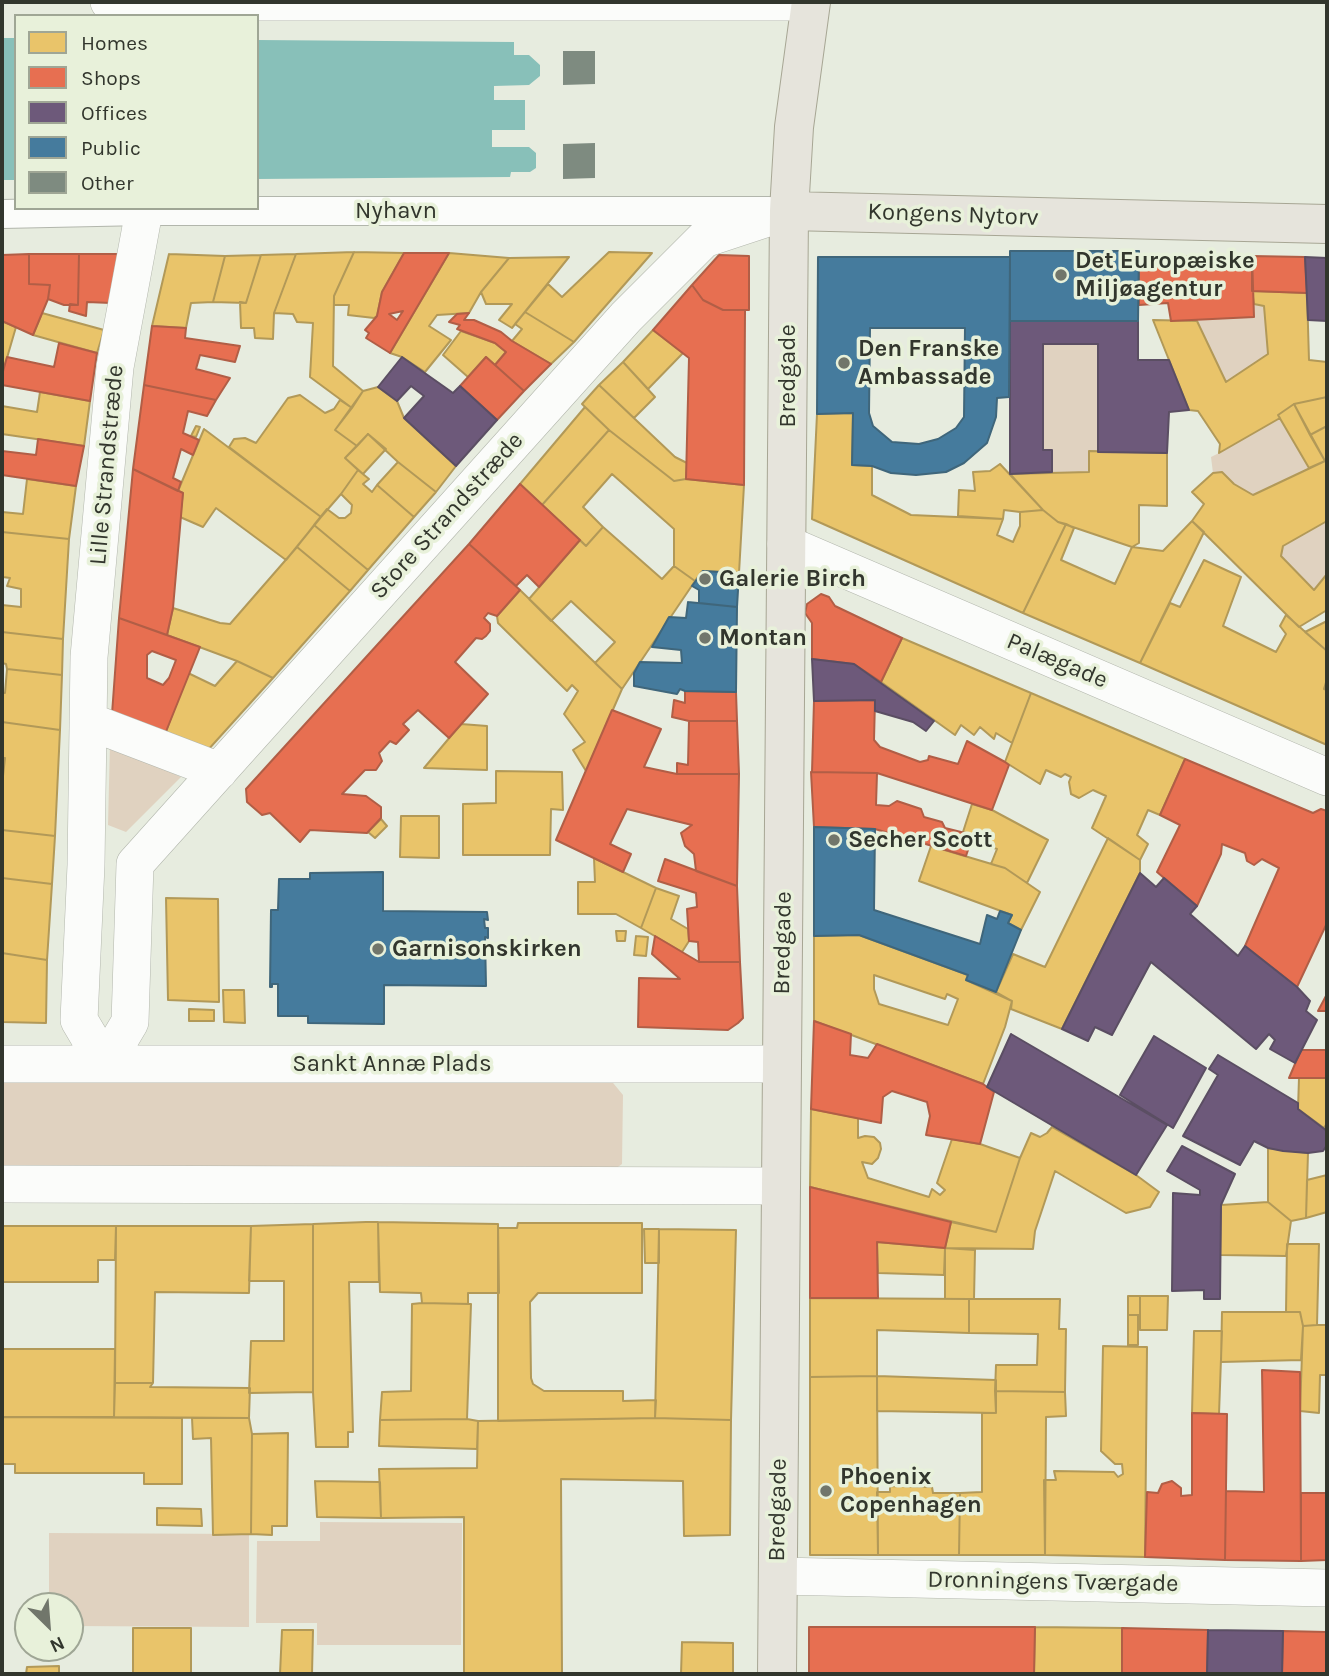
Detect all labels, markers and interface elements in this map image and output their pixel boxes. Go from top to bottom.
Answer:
legend [14,14,259,210]
text: Homes [81,31,148,55]
text: Shops [81,66,141,90]
text: Offices [81,101,148,125]
text: Public [81,136,141,160]
text: Other [81,171,134,195]
street label: Nyhavn [355,197,437,225]
street label: Kongens Nytorv [867,198,1039,232]
place label: Det Europæiske Miljøagentur [1075,247,1255,303]
marker: Det Europæiske Miljøagentur [1053,267,1069,283]
street label: Bredgade [774,324,802,428]
place label: Den Franske Ambassade [858,335,999,391]
marker: Den Franske Ambassade [836,355,852,371]
street label: Lille Strandstræde [84,364,130,566]
street label: Store Strandstræde [364,427,530,605]
place label: Galerie Birch [719,565,866,593]
marker: Galerie Birch [697,571,713,587]
place label: Montan [719,624,807,652]
street label: Palægade [1002,627,1112,695]
marker: Montan [697,630,713,646]
place label: Secher Scott [848,826,992,854]
marker: Secher Scott [826,832,842,848]
street label: Bredgade [768,891,798,995]
place label: Garnisonskirken [392,935,582,963]
marker: Garnisonskirken [370,941,386,957]
street label: Sankt Annæ Plads [292,1050,492,1078]
street label: Bredgade [763,1458,793,1562]
place label: Phoenix Copenhagen [840,1463,982,1519]
marker: Phoenix Copenhagen [818,1483,834,1499]
street label: Dronningens Tværgade [927,1565,1179,1599]
north arrow [14,1592,84,1662]
text: N [46,1631,68,1657]

